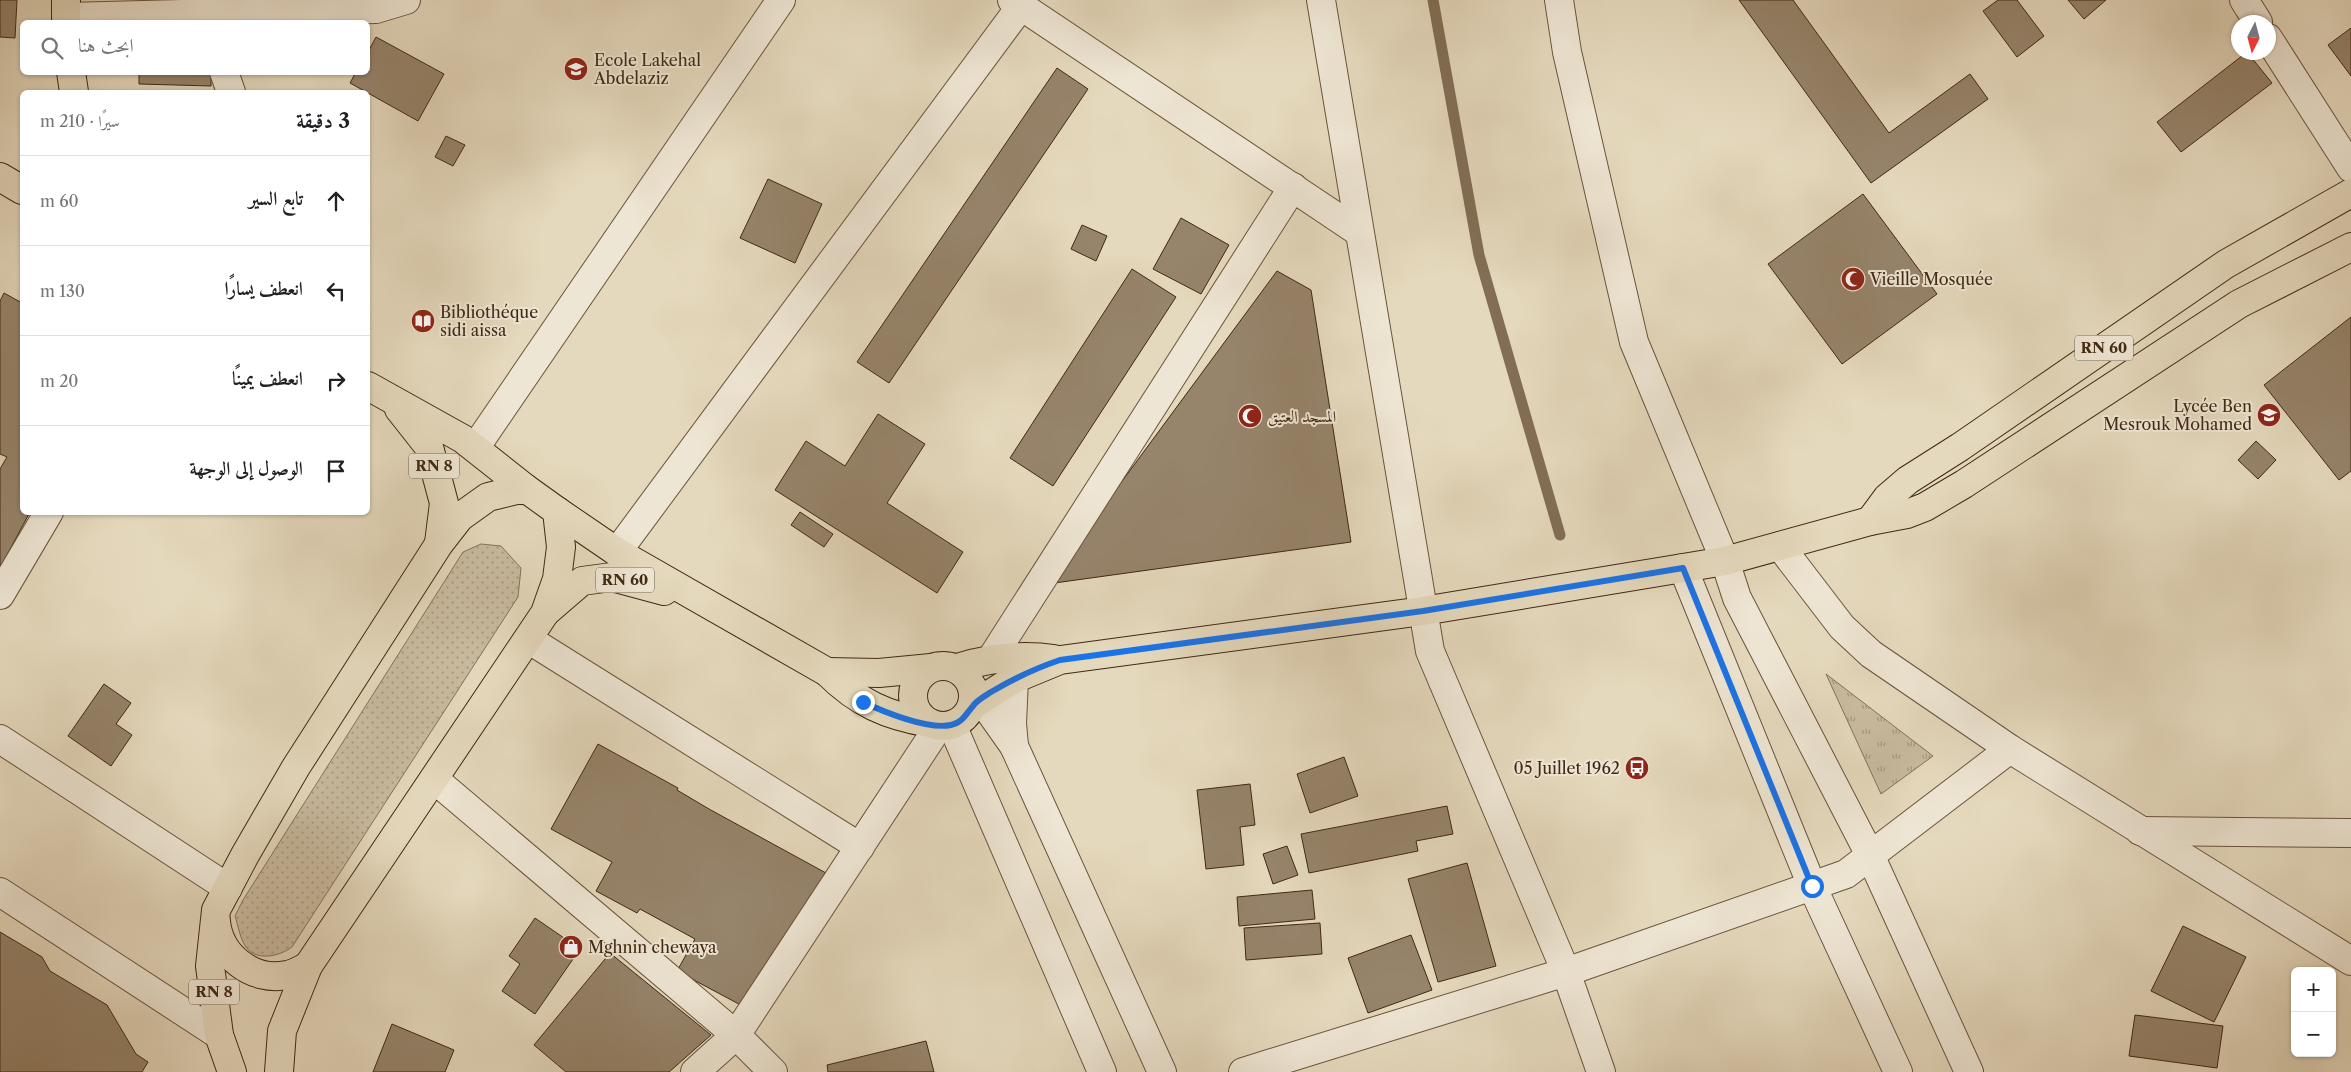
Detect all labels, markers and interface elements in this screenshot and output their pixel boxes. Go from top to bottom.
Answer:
north arrow [2231,15,2276,60]
search box [20,20,370,75]
icon: search [38,34,66,62]
text: ابحث هنا [78,34,134,57]
place label: Ecole Lakehal Abdelaziz [593,50,701,88]
school or university icon: Ecole Lakehal Abdelaziz [563,56,589,82]
text: 3 دقيقة [296,108,350,133]
text: سيرًا · 210 m [40,111,120,131]
text: تابع السير [249,187,303,210]
icon: ahead [322,187,350,215]
text: 60 m [40,191,79,211]
mosque icon: Vieille Mosquée [1840,266,1866,292]
place label: Vieille Mosquée [1869,269,1993,289]
text: انعطف يسارًا [224,277,303,300]
icon: left [322,277,350,305]
text: 130 m [40,281,85,301]
place label: Bibliothéque sidi aissa [440,302,538,340]
library icon: Bibliothéque sidi aissa [410,308,436,334]
road number: RN 60 [2075,336,2133,360]
text: انعطف يمينًا [232,367,303,390]
icon: right [322,367,350,395]
text: 20 m [40,371,79,391]
place label: Lycée Ben Mesrouk Mohamed [2103,396,2252,434]
school or university icon: Lycée Ben Mesrouk Mohamed [2256,402,2282,428]
mosque icon: المسجد العتيق [1237,403,1263,429]
place label: المسجد العتيق [1268,406,1336,427]
road number: RN 8 [409,454,459,478]
text: الوصول إلى الوجهة [189,457,303,480]
icon: arrive [322,457,350,485]
road number: RN 60 [596,568,654,592]
route end [852,691,875,714]
bus stop icon: 05 Juillet 1962 [1624,755,1650,781]
place label: 05 Juillet 1962 [1514,758,1620,778]
route start [1801,875,1824,898]
shop icon: Mghnin chewaya [558,934,584,960]
place label: Mghnin chewaya [588,937,717,957]
map controls [2291,967,2336,1057]
button: + [2291,967,2336,1012]
road number: RN 8 [189,980,239,1004]
button: − [2291,1012,2336,1057]

